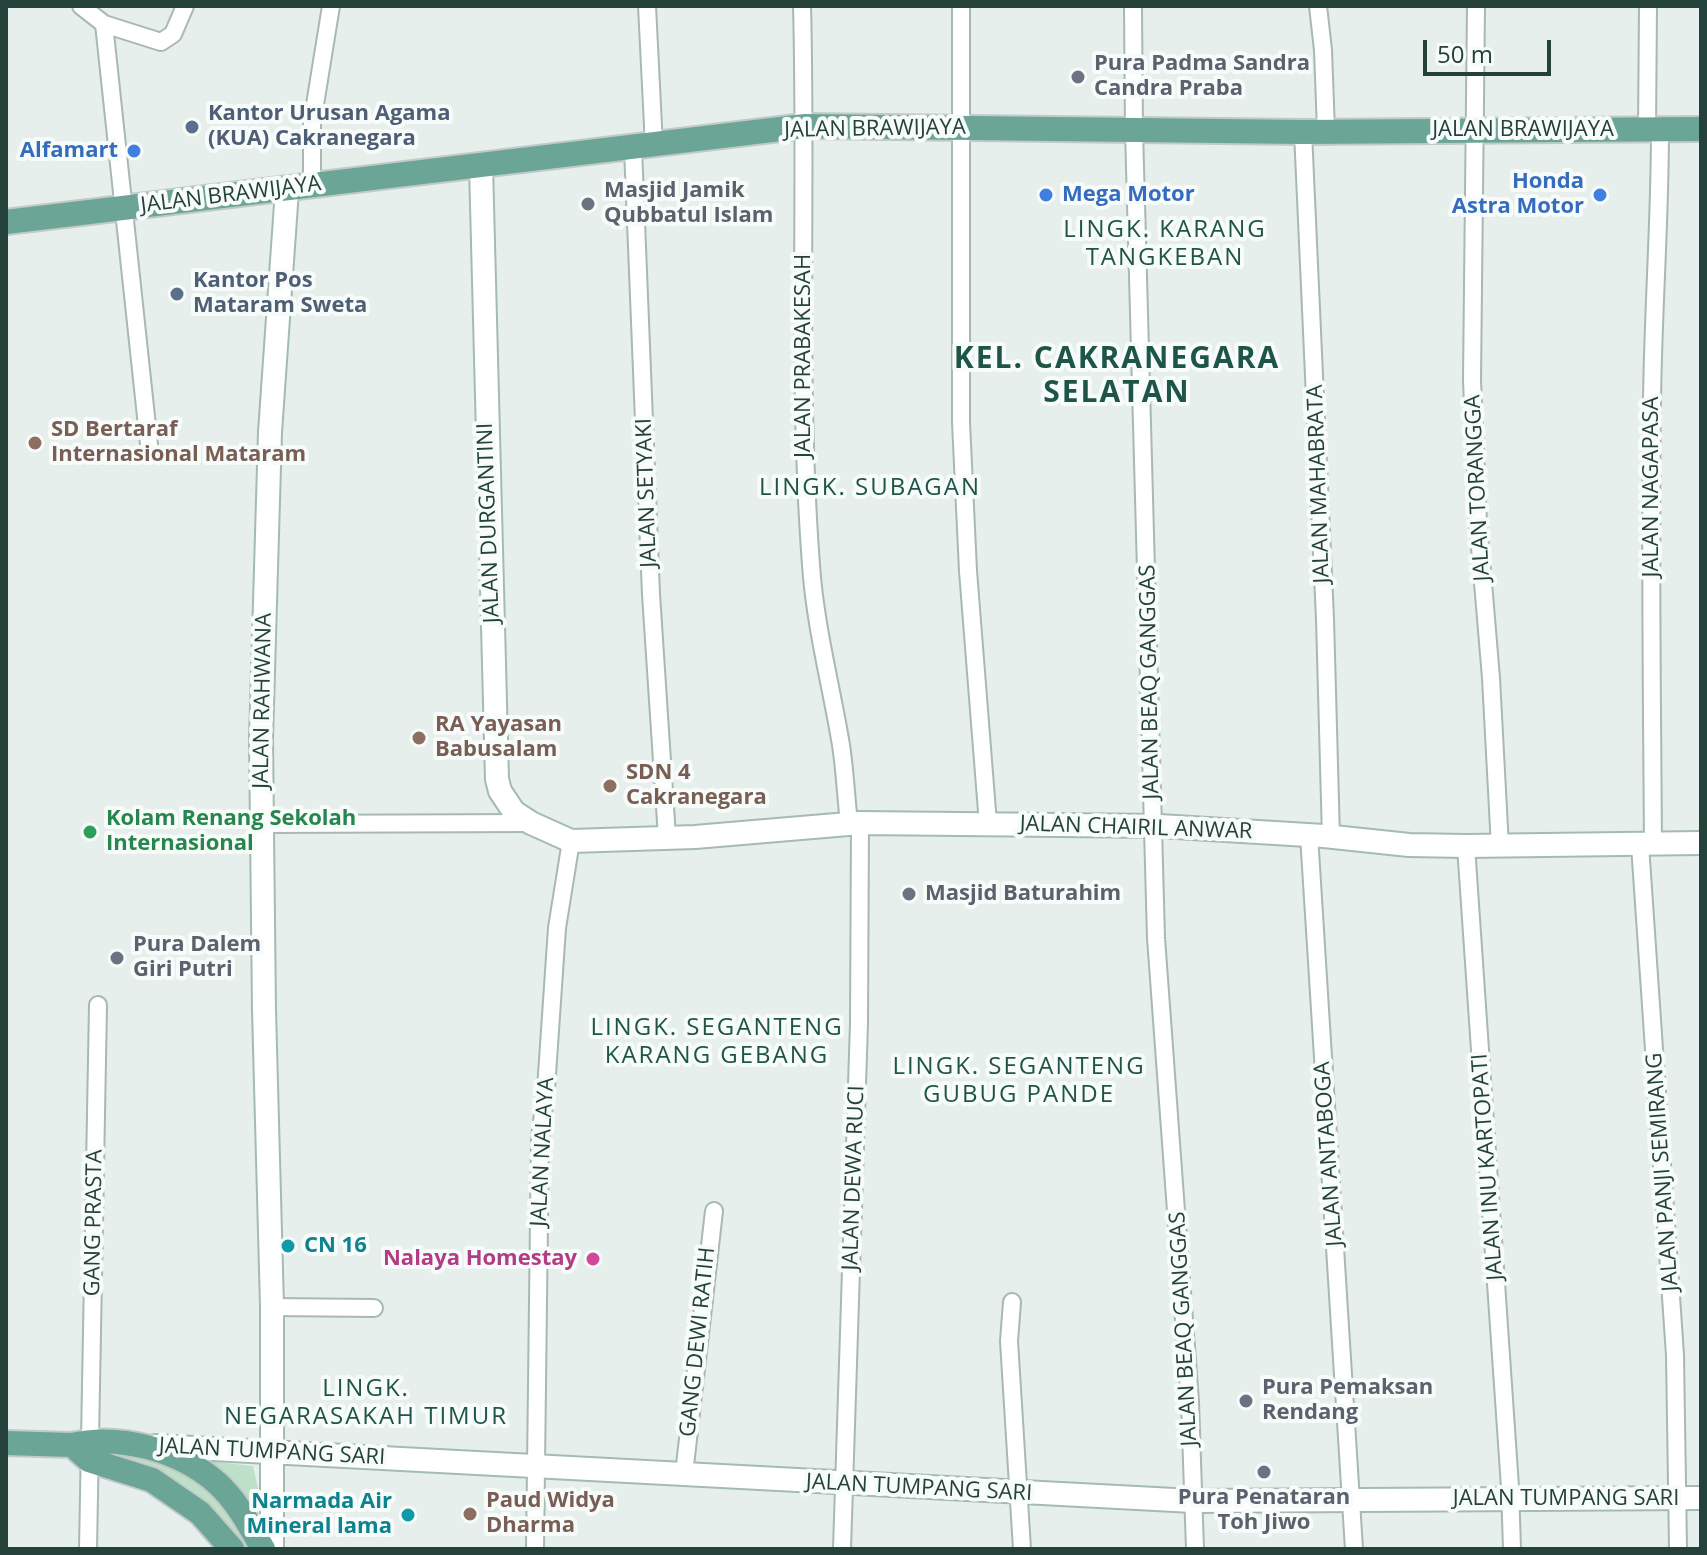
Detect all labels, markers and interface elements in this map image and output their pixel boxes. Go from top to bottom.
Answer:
scale bar [1427,24,1555,74]
text: 50 m [1437,37,1493,70]
place label: Pura Padma Sandra Candra Praba [1094,51,1310,102]
marker: Pura Padma Sandra Candra Praba [1069,68,1087,86]
place label: Kantor Urusan Agama (KUA) Cakranegara [208,101,450,152]
street label: JALAN BRAWIJAYA [784,114,966,144]
street label: JALAN BRAWIJAYA [1432,117,1614,143]
marker: Kantor Urusan Agama (KUA) Cakranegara [183,118,201,136]
place label: Alfamart [20,138,118,164]
marker: Alfamart [125,142,143,160]
place label: Honda Astra Motor [1452,169,1584,220]
street label: JALAN BRAWIJAYA [139,171,323,219]
place label: Masjid Jamik Qubbatul Islam [604,178,773,230]
place label: Mega Motor [1062,182,1195,208]
marker: Mega Motor [1037,186,1055,204]
marker: Honda Astra Motor [1591,186,1609,204]
marker: Masjid Jamik Qubbatul Islam [579,195,597,213]
district label: LINGK. KARANG TANGKEBAN [1063,216,1267,272]
street label: JALAN PRABAKESAH [791,254,817,458]
place label: Kantor Pos Mataram Sweta [193,268,367,320]
marker: Kantor Pos Mataram Sweta [168,285,186,303]
district label: KEL. CAKRANEGARA SELATAN [954,341,1280,412]
street label: JALAN MAHABRATA [1302,384,1336,584]
street label: JALAN TORANGGA [1460,394,1496,582]
street label: JALAN NAGAPASA [1639,397,1665,577]
place label: SD Bertaraf Internasional Mataram [51,417,306,468]
street label: JALAN SETYAKI [631,418,663,568]
street label: JALAN DURGANTINI [472,422,506,624]
marker: SD Bertaraf Internasional Mataram [26,434,44,452]
district label: LINGK. SUBAGAN [759,474,981,502]
street label: JALAN BEAQ GANGGAS [1135,564,1165,800]
street label: JALAN RAHWANA [248,613,278,789]
place label: RA Yayasan Babusalam [435,712,562,764]
marker: RA Yayasan Babusalam [410,729,428,747]
place label: SDN 4 Cakranegara [626,760,767,812]
marker: SDN 4 Cakranegara [601,777,619,795]
place label: Kolam Renang Sekolah Internasional [106,806,356,858]
street label: JALAN CHAIRIL ANWAR [1019,811,1253,845]
marker: Kolam Renang Sekolah Internasional [81,823,99,841]
place label: Masjid Baturahim [925,881,1121,907]
marker: Masjid Baturahim [900,885,918,903]
place label: Pura Dalem Giri Putri [133,932,261,984]
marker: Pura Dalem Giri Putri [108,949,126,967]
district label: LINGK. SEGANTENG KARANG GEBANG [590,1014,844,1070]
street label: JALAN PANJI SEMIRANG [1641,1052,1685,1292]
district label: LINGK. SEGANTENG GUBUG PANDE [892,1053,1146,1109]
street label: JALAN INU KARTOPATI [1467,1053,1509,1281]
street label: JALAN ANTABOGA [1309,1061,1349,1247]
street label: JALAN NALAYA [526,1077,560,1227]
street label: JALAN DEWA RUCI [838,1085,870,1271]
street label: GANG PRASTA [80,1149,108,1297]
street label: JALAN BEAQ GANGGAS [1165,1211,1203,1447]
place label: CN 16 [304,1233,367,1259]
marker: CN 16 [279,1237,297,1255]
place label: Nalaya Homestay [383,1246,577,1272]
street label: GANG DEWI RATIH [675,1246,721,1438]
marker: Nalaya Homestay [584,1250,602,1268]
district label: LINGK. NEGARASAKAH TIMUR [224,1375,508,1431]
place label: Pura Pemaksan Rendang [1262,1375,1433,1426]
marker: Pura Pemaksan Rendang [1237,1392,1255,1410]
street label: JALAN TUMPANG SARI [158,1433,386,1471]
marker: Pura Penataran Toh Jiwo [1255,1463,1273,1481]
street label: JALAN TUMPANG SARI [805,1469,1033,1507]
place label: Pura Penataran Toh Jiwo [1178,1485,1350,1536]
street label: JALAN TUMPANG SARI [1453,1486,1679,1512]
place label: Paud Widya Dharma [486,1488,615,1540]
place label: Narmada Air Mineral lama [246,1489,392,1540]
marker: Paud Widya Dharma [461,1505,479,1523]
marker: Narmada Air Mineral lama [399,1506,417,1524]

